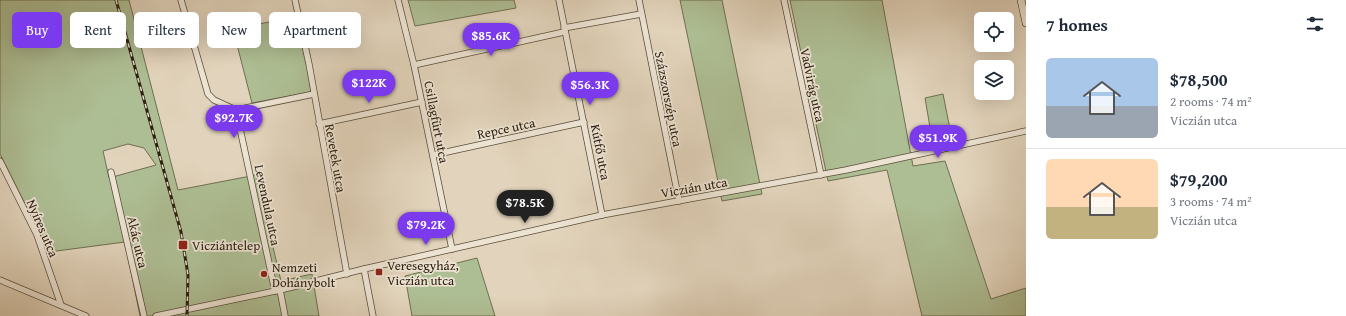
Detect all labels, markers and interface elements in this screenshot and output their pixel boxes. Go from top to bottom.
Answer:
chip: Buy [12,12,62,48]
chip: Rent [70,12,126,48]
chip: Filters [134,12,199,48]
chip: New [207,12,261,48]
chip: Apartment [269,12,361,48]
map controls [974,12,1014,100]
button: locate [974,12,1014,52]
text: 7 homes [1046,12,1108,37]
icon: filters [1304,13,1326,35]
pin: $85.6K [458,23,524,57]
text: $85.6K [472,26,510,45]
street label: Vadvirág utca [795,46,830,125]
street label: Százszorszép utca [650,50,687,149]
button: layers [974,60,1014,100]
text: $78,500 [1170,67,1228,92]
pin: $122K [341,70,397,104]
pin: $56.3K [557,72,623,106]
text: $122K [351,73,387,92]
icon: home [1078,74,1126,122]
text: $56.3K [571,75,609,94]
street label: Csillagfürt utca [419,79,454,166]
text: 2 rooms · 74 m² [1170,92,1252,111]
pin: $92.7K [201,105,267,139]
text: $92.7K [215,108,253,127]
text: Viczián utca [1170,111,1237,130]
street label: Repce utca [475,113,538,144]
street label: Revetek utca [320,122,351,195]
street label: Kútfő utca [586,123,615,182]
pin: $51.9K [905,125,971,159]
text: $51.9K [919,128,957,147]
street label: Levendula utca [250,163,286,248]
text: $79,200 [1170,167,1228,192]
street label: Viczián utca [659,172,730,203]
icon: home [1078,175,1126,223]
pin: $78.5K [492,190,558,224]
text: 3 rooms · 74 m² [1170,192,1252,211]
text: $78.5K [506,193,544,212]
street label: Nyíres utca [22,196,64,261]
text: Viczián utca [1170,211,1237,230]
pin: $79.2K [393,212,459,246]
street label: Akác utca [122,214,153,271]
text: $79.2K [407,215,445,234]
place label: Vicziántelep [192,236,260,255]
marker: Vicziántelep [177,239,189,251]
place label: Veresegyház, Viczián utca [387,256,459,290]
place label: Nemzeti Dohánybolt [272,258,336,292]
marker: Veresegyház, Viczián utca [374,267,384,277]
marker: Nemzeti Dohánybolt [259,269,269,279]

